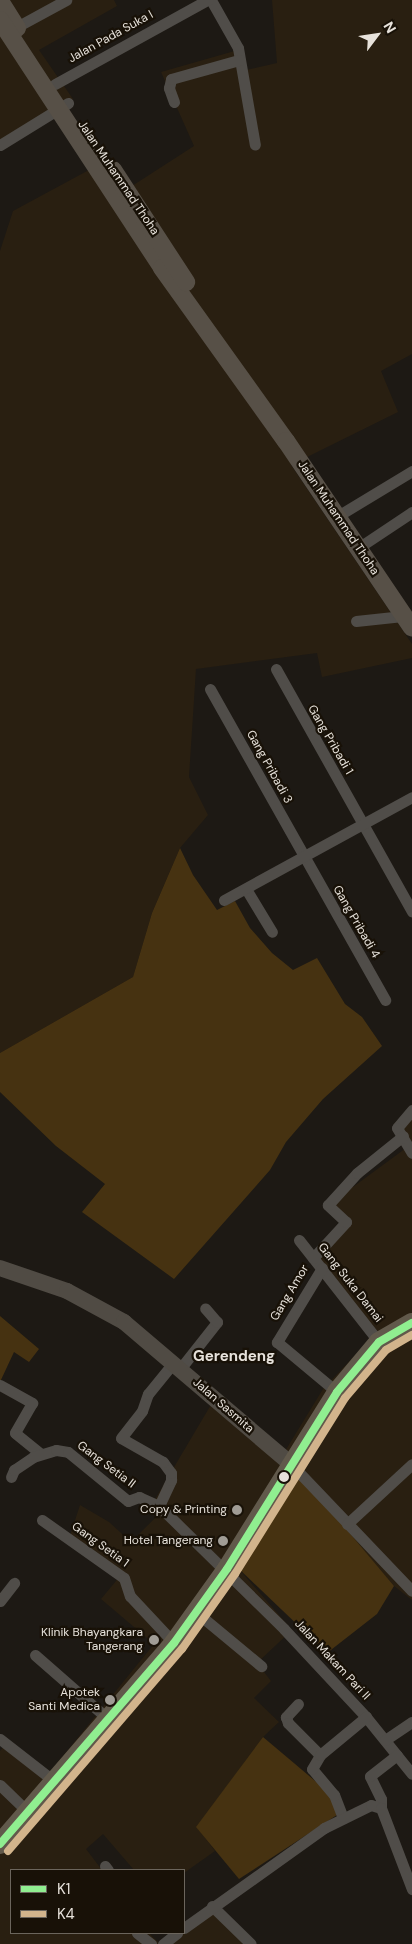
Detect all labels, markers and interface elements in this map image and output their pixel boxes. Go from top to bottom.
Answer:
street label: Jalan Pada Suka I [66,8,156,66]
north arrow [352,10,402,60]
text: N [380,18,400,36]
street label: Jalan Muhammad Thoha [74,118,162,238]
street label: Jalan Muhammad Thoha [294,458,382,578]
street label: Gang Pribadi 1 [304,703,356,777]
street label: Gang Pribadi 3 [243,728,295,806]
street label: Gang Pribadi 4 [329,883,383,961]
street label: Gang Suka Damai [315,1240,385,1326]
street label: Gang Amor [268,1262,312,1324]
district label: Gerendeng [193,1348,275,1366]
street label: Jalan Sasmita [190,1376,256,1436]
street label: Gang Setia II [74,1439,138,1491]
unlabelled marker [279,1472,289,1482]
place label: Copy & Printing [140,1503,227,1517]
marker: Copy & Printing [231,1504,243,1516]
street label: Gang Setia 1 [69,1519,131,1571]
place label: Hotel Tangerang [124,1534,213,1548]
marker: Hotel Tangerang [217,1535,229,1547]
street label: Jalan Makam Pari II [291,1617,373,1703]
place label: Klinik Bhayangkara Tangerang [41,1626,143,1654]
marker: Klinik Bhayangkara Tangerang [147,1633,161,1647]
place label: Apotek Santi Medica [28,1686,100,1714]
marker: Apotek Santi Medica [104,1694,116,1706]
legend [10,1869,185,1934]
text: K1 [57,1879,70,1899]
text: K4 [57,1904,75,1924]

